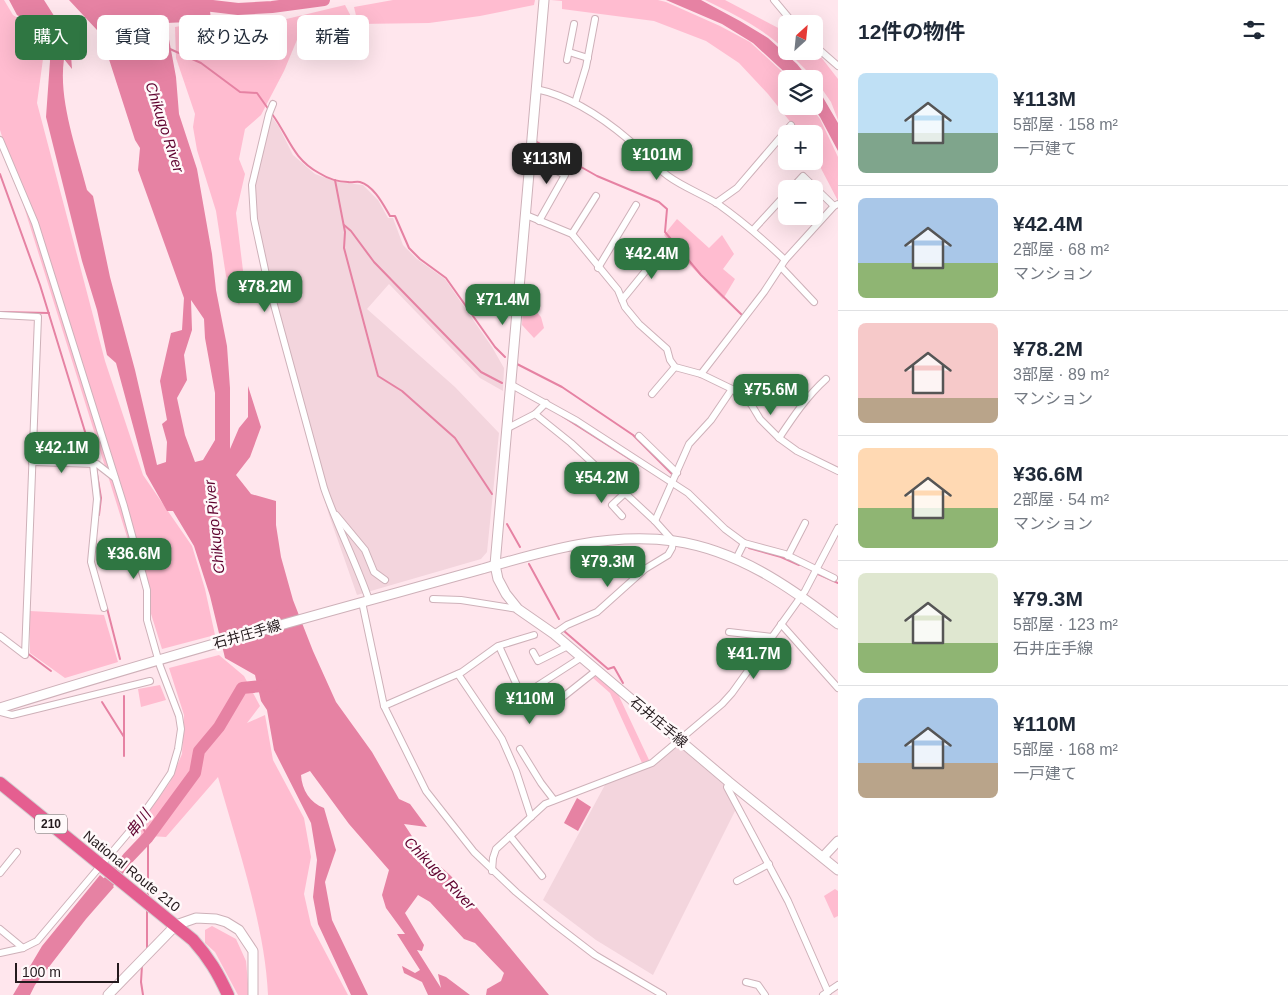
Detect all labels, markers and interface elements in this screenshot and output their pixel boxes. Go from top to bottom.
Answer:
chip: 購入 [15,15,87,60]
chip: 賃貸 [97,15,169,60]
chip: 絞り込み [179,15,287,60]
chip: 新着 [297,15,369,60]
north arrow [778,15,822,60]
map controls [778,15,823,225]
icon: filters [1240,16,1268,44]
text: 12件の物件 [858,20,965,43]
button: layers [778,70,823,115]
water label: Chikugo River [142,80,188,175]
text: ¥113M [1013,87,1076,110]
icon: home [898,93,958,153]
text: 5部屋 · 158 m² [1013,116,1118,133]
button: + [778,125,823,170]
pin: ¥101M [622,138,692,181]
text: 一戸建て [1013,140,1077,157]
pin: ¥113M [512,142,582,185]
text: ¥101M [633,146,681,163]
text: ¥113M [523,150,571,167]
button: − [778,180,823,225]
text: ¥42.4M [1013,212,1083,235]
icon: home [898,218,958,278]
pin: ¥42.4M [611,238,693,280]
text: 2部屋 · 68 m² [1013,241,1109,258]
text: ¥42.4M [625,245,679,262]
text: マンション [1013,265,1093,282]
pin: ¥78.2M [224,270,306,313]
text: ¥78.2M [238,278,292,295]
pin: ¥71.4M [462,284,544,326]
text: ¥71.4M [476,291,530,308]
text: ¥78.2M [1013,337,1083,360]
icon: home [898,343,958,403]
text: 3部屋 · 89 m² [1013,366,1109,383]
pin: ¥75.6M [730,374,812,416]
text: ¥75.6M [744,381,798,398]
text: マンション [1013,390,1093,407]
pin: ¥42.1M [21,432,103,474]
text: ¥42.1M [35,439,89,456]
pin: ¥54.2M [561,462,643,504]
text: ¥36.6M [1013,462,1083,485]
icon: home [898,468,958,528]
text: ¥54.2M [575,469,629,486]
water label: Chikugo River [201,478,227,575]
text: 2部屋 · 54 m² [1013,491,1109,508]
text: マンション [1013,515,1093,532]
pin: ¥36.6M [93,538,175,580]
text: ¥36.6M [107,545,161,562]
pin: ¥79.3M [567,546,649,588]
text: ¥79.3M [581,553,635,570]
text: ¥79.3M [1013,587,1083,610]
icon: home [898,593,958,653]
text: 5部屋 · 123 m² [1013,616,1118,633]
street label: 石井庄手線 [211,617,283,651]
pin: ¥41.7M [713,638,795,680]
text: 石井庄手線 [1013,640,1093,657]
text: ¥41.7M [727,645,781,662]
pin: ¥110M [495,682,565,725]
text: ¥110M [506,690,554,707]
street label: 石井庄手線 [627,693,691,751]
text: ¥110M [1013,712,1076,735]
icon: home [898,718,958,778]
text: 5部屋 · 168 m² [1013,741,1118,758]
text: 一戸建て [1013,765,1077,782]
water label: 串川 [122,804,155,840]
road number: 210 [35,814,67,834]
street label: National Route 210 [80,827,184,915]
water label: Chikugo River [401,833,480,914]
scale bar [15,960,119,983]
text: 100 m [22,964,61,980]

